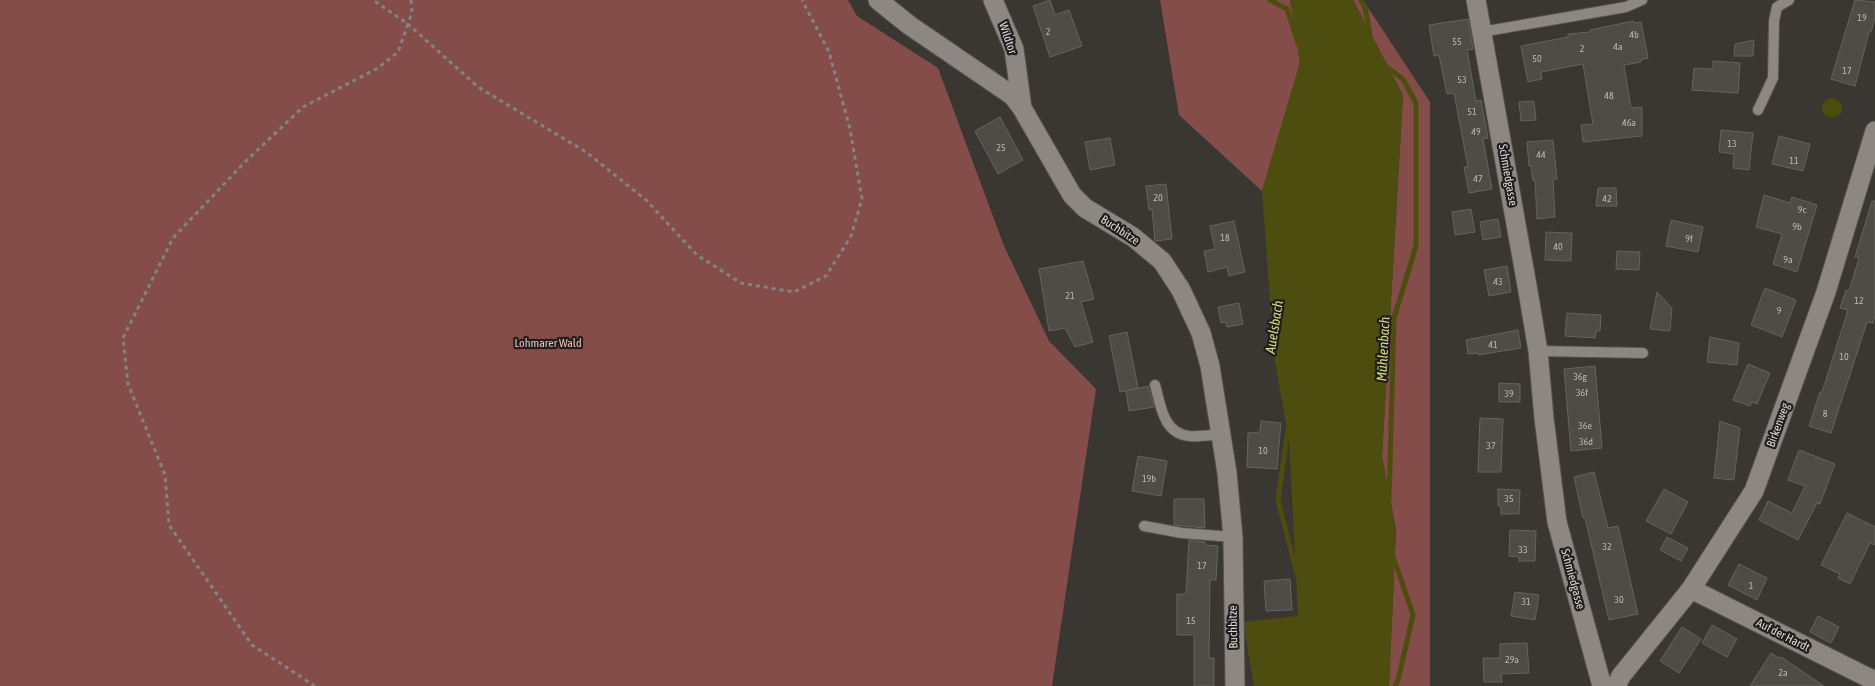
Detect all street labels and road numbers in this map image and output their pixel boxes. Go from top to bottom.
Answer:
street label: Wildtor [996,20,1020,56]
street label: Schmiedgasse [1496,143,1520,207]
street label: Buchbitze [1098,212,1142,248]
street label: Birkenweg [1764,400,1793,449]
street label: Schmiedgasse [1558,547,1588,611]
street label: Buchbitze [1226,605,1240,649]
street label: Auf der Hardt [1754,616,1813,655]

